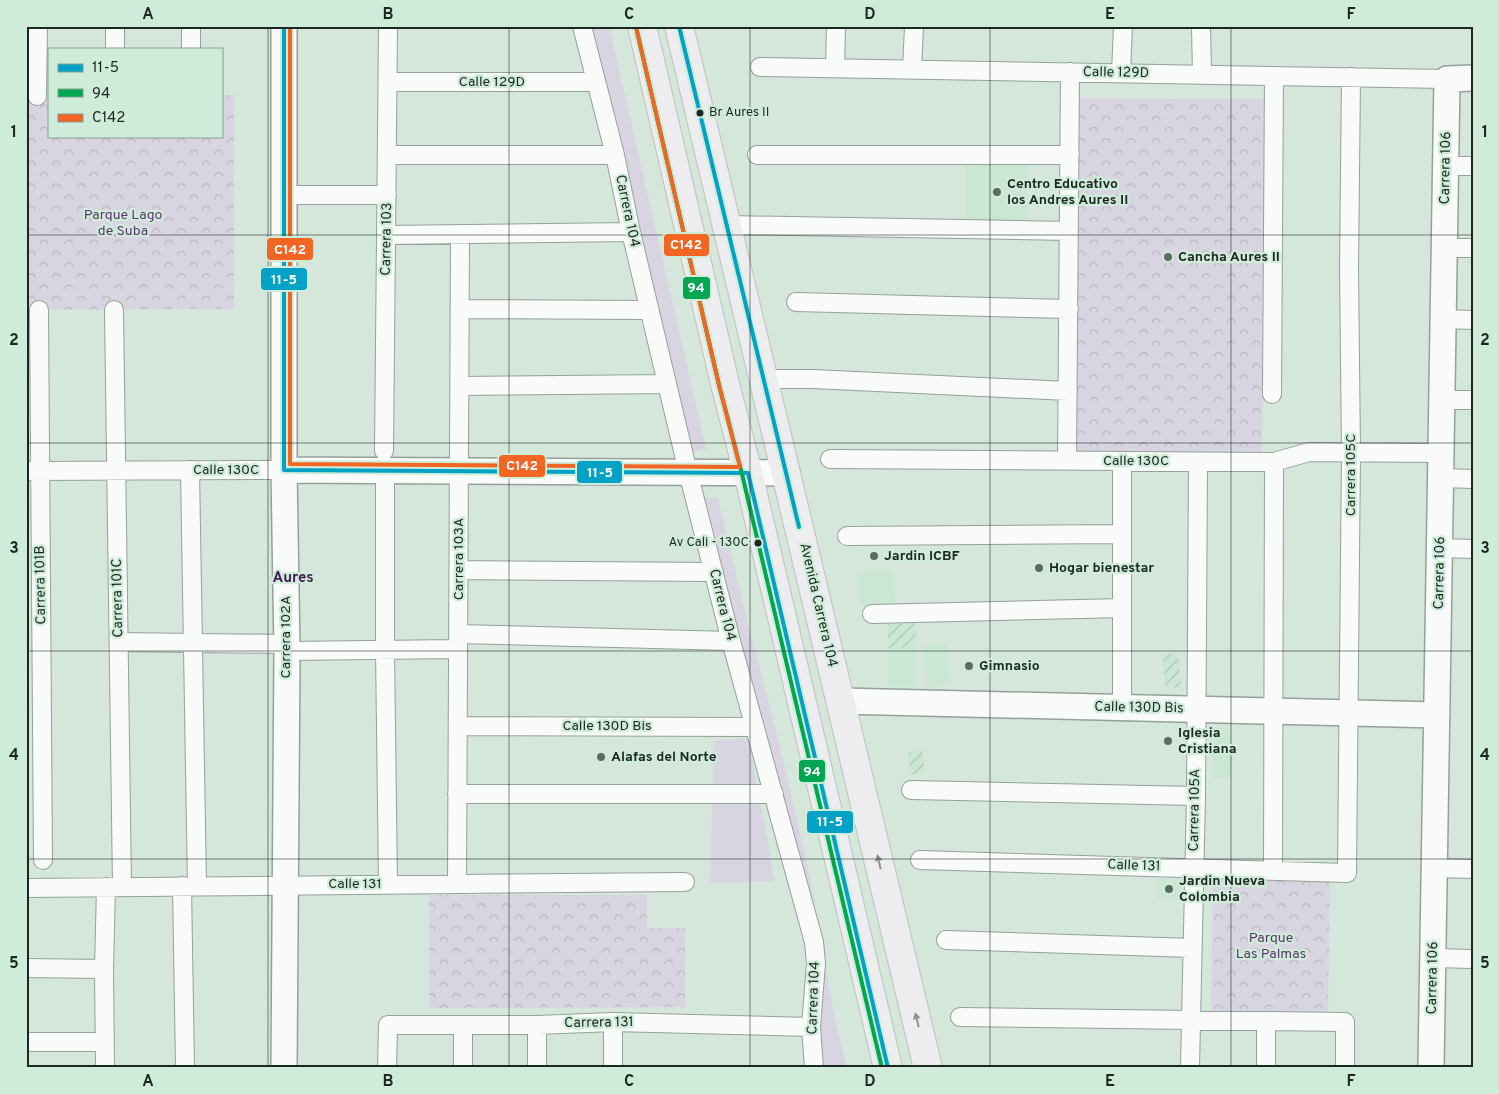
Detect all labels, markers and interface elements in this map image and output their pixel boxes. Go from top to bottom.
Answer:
text: A [142,5,154,25]
text: B [382,5,394,25]
text: C [624,5,634,25]
text: D [864,5,876,25]
text: E [1105,5,1115,25]
text: F [1346,5,1356,25]
legend [48,48,222,138]
text: 11-5 [92,59,119,78]
street label: Calle 129D [1083,64,1149,82]
street label: Calle 129D [459,74,525,91]
text: 94 [92,85,110,104]
place label: Br Aures II [709,105,769,121]
marker: Br Aures II [695,108,705,118]
text: C142 [92,109,126,128]
text: 1 [11,123,17,143]
text: 1 [1482,123,1488,143]
street label: Carrera 106 [1437,131,1455,205]
street label: Carrera 104 [611,173,643,249]
place label: Centro Educativo los Andres Aures II [1007,176,1128,209]
marker: Centro Educativo los Andres Aures II [991,186,1003,198]
street label: Carrera 103 [378,202,396,276]
park label: Parque Lago de Suba [84,207,163,240]
line badge: C142 [663,233,710,257]
line badge: C142 [266,237,314,261]
text: C142 [670,237,702,254]
text: C142 [274,242,306,259]
place label: Cancha Aures II [1178,249,1280,266]
marker: Cancha Aures II [1162,251,1174,263]
line badge: 11-5 [260,267,308,291]
text: 11-5 [271,272,297,289]
line badge: 94 [682,276,711,300]
text: 94 [687,280,705,297]
text: 2 [9,331,19,351]
text: 2 [1480,331,1490,351]
street label: Carrera 105C [1343,434,1360,516]
street label: Calle 130C [1103,453,1169,470]
line badge: C142 [498,454,546,478]
text: C142 [506,458,538,475]
line badge: 11-5 [576,460,623,484]
street label: Calle 130C [193,462,259,479]
text: 11-5 [587,465,613,482]
street label: Carrera 103A [451,518,468,600]
place label: Av Cali - 130C [669,535,749,551]
street label: Carrera 106 [1431,536,1449,610]
marker: Av Cali - 130C [753,538,763,548]
text: 3 [9,539,19,559]
text: 3 [1480,539,1490,559]
street label: Avenida Carrera 104 [795,541,841,669]
street label: Carrera 101B [32,545,50,625]
place label: Jardin ICBF [884,548,960,565]
marker: Jardin ICBF [868,550,880,562]
street label: Carrera 101C [109,558,127,638]
place label: Hogar bienestar [1049,560,1154,577]
marker: Hogar bienestar [1033,562,1045,574]
street label: Carrera 104 [705,567,739,643]
district label: Aures [272,569,314,588]
street label: Carrera 102A [278,596,295,678]
place label: Gimnasio [979,658,1040,675]
marker: Gimnasio [963,660,975,672]
street label: Calle 130D Bis [1094,699,1184,717]
street label: Calle 130D Bis [562,718,652,735]
place label: Iglesia Cristiana [1178,725,1237,758]
marker: Iglesia Cristiana [1162,735,1174,747]
text: 4 [9,746,19,766]
text: 4 [1480,746,1490,766]
place label: Alafas del Norte [611,749,717,766]
marker: Alafas del Norte [595,751,607,763]
line badge: 94 [798,759,826,783]
text: 94 [803,764,821,781]
street label: Carrera 105A [1186,769,1204,851]
line badge: 11-5 [806,810,854,834]
text: 11-5 [817,814,843,831]
one-way arrow [875,855,883,870]
street label: Calle 131 [1107,857,1161,875]
place label: Jardin Nueva Colombia [1179,873,1265,906]
street label: Calle 131 [328,876,382,893]
marker: Jardin Nueva Colombia [1163,883,1175,895]
park label: Parque Las Palmas [1236,930,1306,963]
street label: Carrera 106 [1424,941,1442,1015]
text: 5 [9,954,19,974]
text: 5 [1480,954,1490,974]
street label: Carrera 104 [804,961,824,1035]
one-way arrow [913,1013,921,1028]
street label: Carrera 131 [564,1014,634,1032]
text: A [142,1072,154,1092]
text: B [382,1072,394,1092]
text: C [624,1072,634,1092]
text: D [864,1072,876,1092]
text: E [1105,1072,1115,1092]
text: F [1346,1072,1356,1092]

